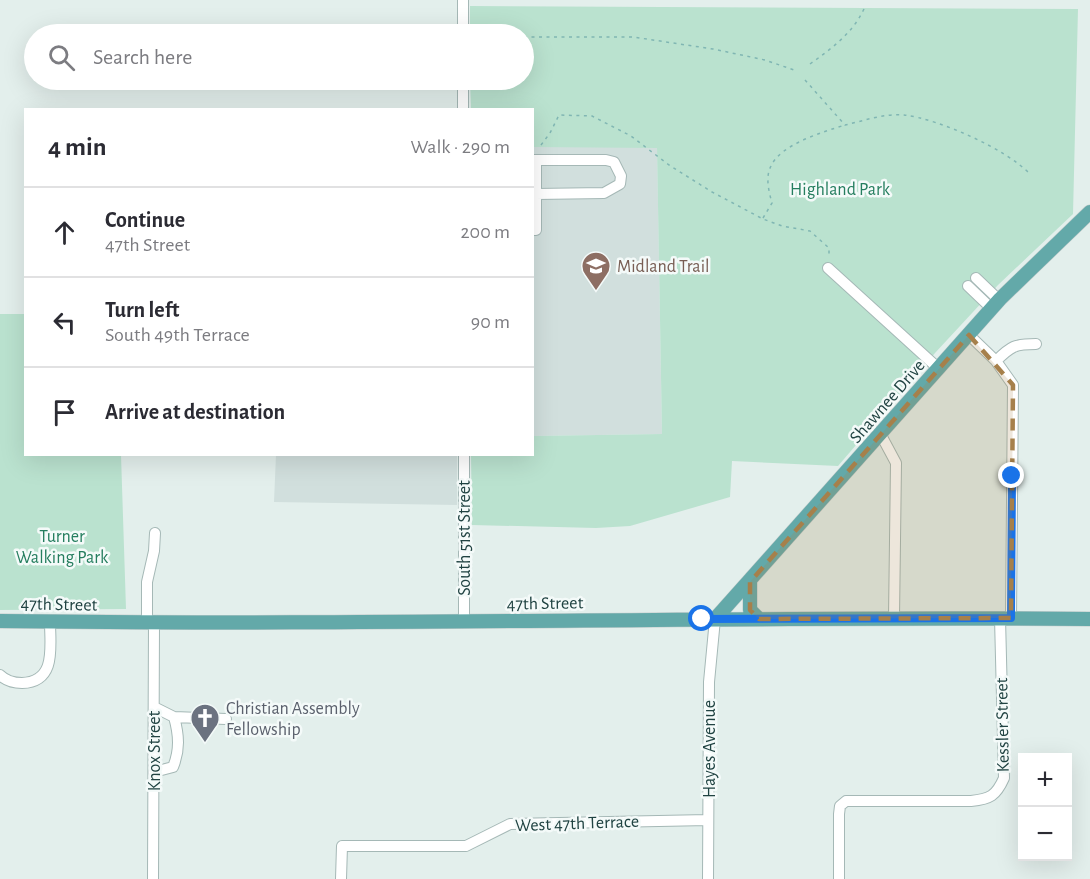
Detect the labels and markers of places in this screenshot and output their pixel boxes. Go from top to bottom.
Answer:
school or university icon: Midland Trail [580,250,612,292]
place label: Midland Trail [617,258,709,276]
place label: Christian Assembly Fellowship [226,700,360,739]
church icon: Christian Assembly Fellowship [189,702,221,744]

